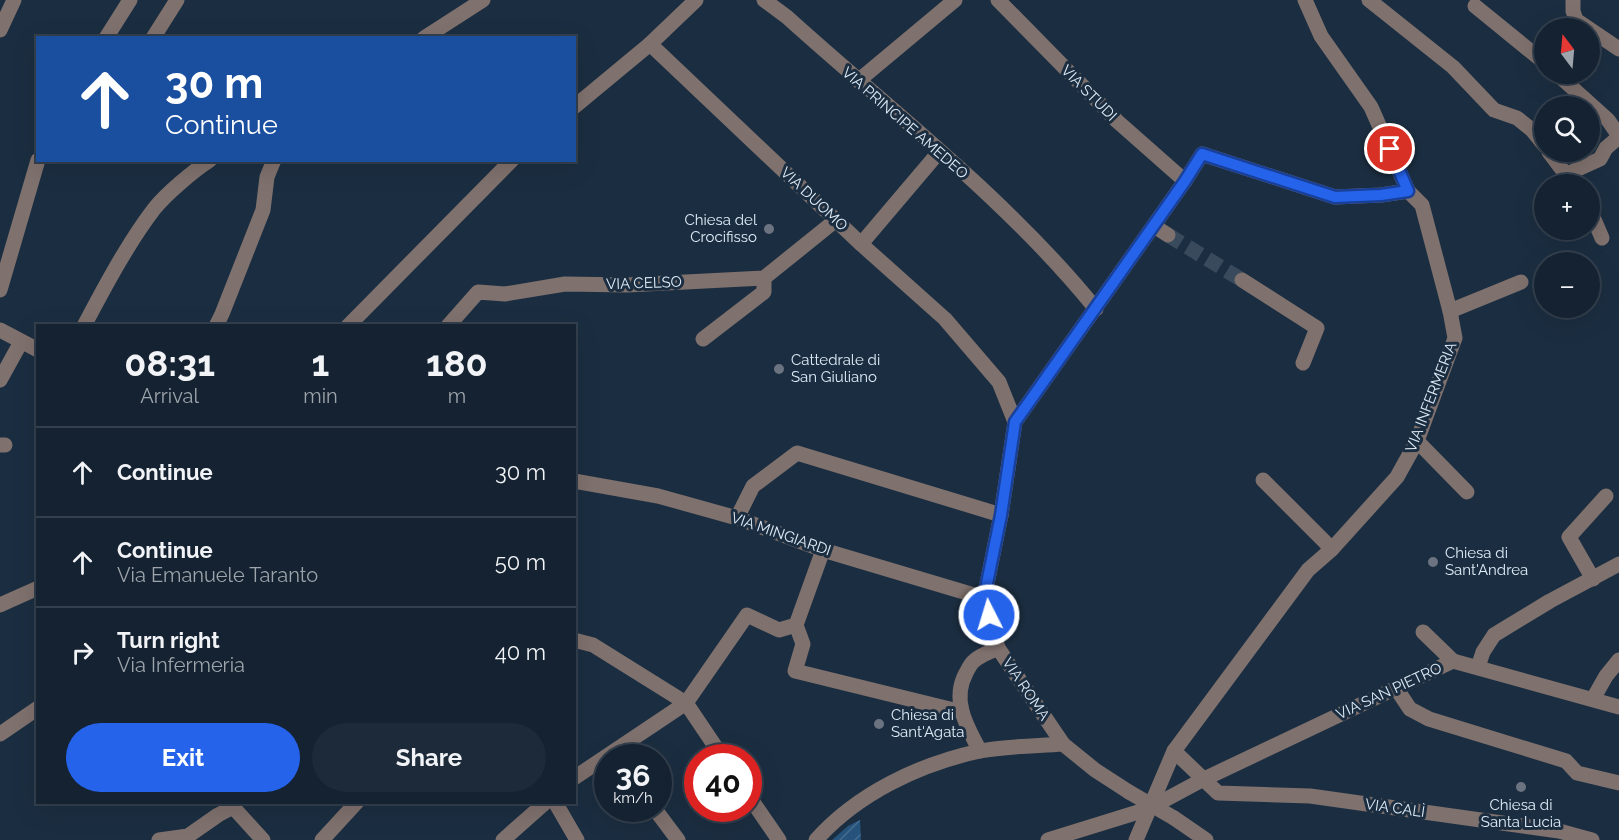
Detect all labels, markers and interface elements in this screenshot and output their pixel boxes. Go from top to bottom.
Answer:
north arrow [1534,18,1600,84]
map controls [1534,18,1600,318]
text: 30 m [165,59,263,108]
icon: ahead [66,60,144,138]
street label: VIA STUDI [1057,61,1121,125]
street label: VIA PRINCIPE AMEDEO [838,63,972,183]
button: search [1534,96,1600,162]
text: Continue [165,109,278,140]
pin [1364,123,1415,174]
icon: arrive [1373,132,1406,165]
street label: VIA DUOMO [777,163,851,235]
button: + [1534,174,1600,240]
place label: Chiesa del Crocifisso [684,211,758,246]
marker: Chiesa del Crocifisso [762,222,776,236]
button: − [1534,252,1600,318]
street label: VIA CELSO [606,273,682,293]
street label: VIA INFERMERIA [1402,339,1460,455]
text: 08:31 [124,342,215,384]
text: 1 [312,342,329,384]
text: 180 [426,342,488,384]
place label: Cattedrale di San Giuliano [791,351,880,386]
marker: Cattedrale di San Giuliano [772,362,786,376]
text: Arrival [140,384,199,408]
text: min [303,384,338,408]
text: m [448,384,466,408]
icon: ahead [66,456,99,489]
text: Continue [117,459,213,485]
text: 30 m [495,459,546,485]
street label: VIA MINGIARDI [729,508,833,560]
text: Continue [117,537,213,563]
place label: Chiesa di Sant'Andrea [1445,544,1528,579]
icon: ahead [66,546,99,579]
text: 50 m [495,549,546,575]
marker: Chiesa di Sant'Andrea [1426,555,1440,569]
text: Via Emanuele Taranto [117,563,318,587]
position arrow [957,583,1021,647]
text: Turn right [117,627,220,653]
icon: right [66,636,99,669]
text: 40 m [495,639,546,665]
text: Via Infermeria [117,653,245,677]
street label: VIA ROMA [998,654,1054,724]
street label: VIA SAN PIETRO [1333,659,1445,723]
place label: Chiesa di Sant'Agata [891,706,964,741]
marker: Chiesa di Sant'Agata [872,717,886,731]
button: Exit [66,723,300,792]
button: Share [312,723,546,792]
speed limit sign: 40 [684,744,762,822]
text: 36 [616,758,650,793]
marker: Chiesa di Santa Lucia [1514,780,1528,794]
text: km/h [613,789,653,807]
street label: VIA CALÌ [1364,795,1426,821]
place label: Chiesa di Santa Lucia [1481,796,1561,831]

